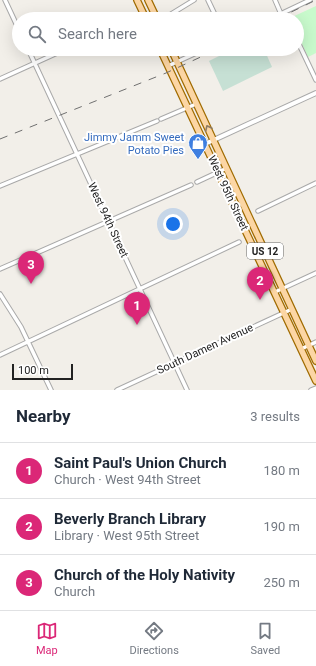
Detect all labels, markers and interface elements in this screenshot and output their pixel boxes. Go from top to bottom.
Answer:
search box [12,12,304,56]
icon: search [26,23,48,45]
text: Search here [58,25,137,43]
one-way arrow [205,125,213,132]
place label: Jimmy Jamm Sweet Potato Pies [84,131,184,157]
shop icon: Jimmy Jamm Sweet Potato Pies [187,132,209,160]
street label: West 95th Street [205,153,251,233]
street label: West 94th Street [85,180,131,260]
your location [163,214,183,234]
road number: US 12 [247,243,283,259]
pin: 3 [18,251,44,284]
pin: 2 [247,267,273,300]
pin: 1 [124,292,150,325]
street label: South Damen Avenue [155,321,255,377]
scale bar [12,362,73,381]
text: 100 m [18,364,49,377]
text: Nearby [16,406,71,426]
text: 3 results [250,409,300,424]
text: Saint Paul's Union Church [54,454,227,472]
text: 1 [25,463,33,478]
text: 180 m [263,463,300,478]
text: Church · West 94th Street [54,472,201,487]
text: Beverly Branch Library [54,510,206,528]
text: 2 [25,519,33,534]
text: 190 m [263,519,300,534]
text: Library · West 95th Street [54,528,199,543]
text: Church of the Holy Nativity [54,566,235,584]
text: 3 [25,575,33,590]
text: 250 m [263,575,300,590]
text: Church [54,584,95,599]
tab: Map [36,620,58,657]
tab: Directions [129,620,179,657]
tab: Saved [250,620,280,657]

